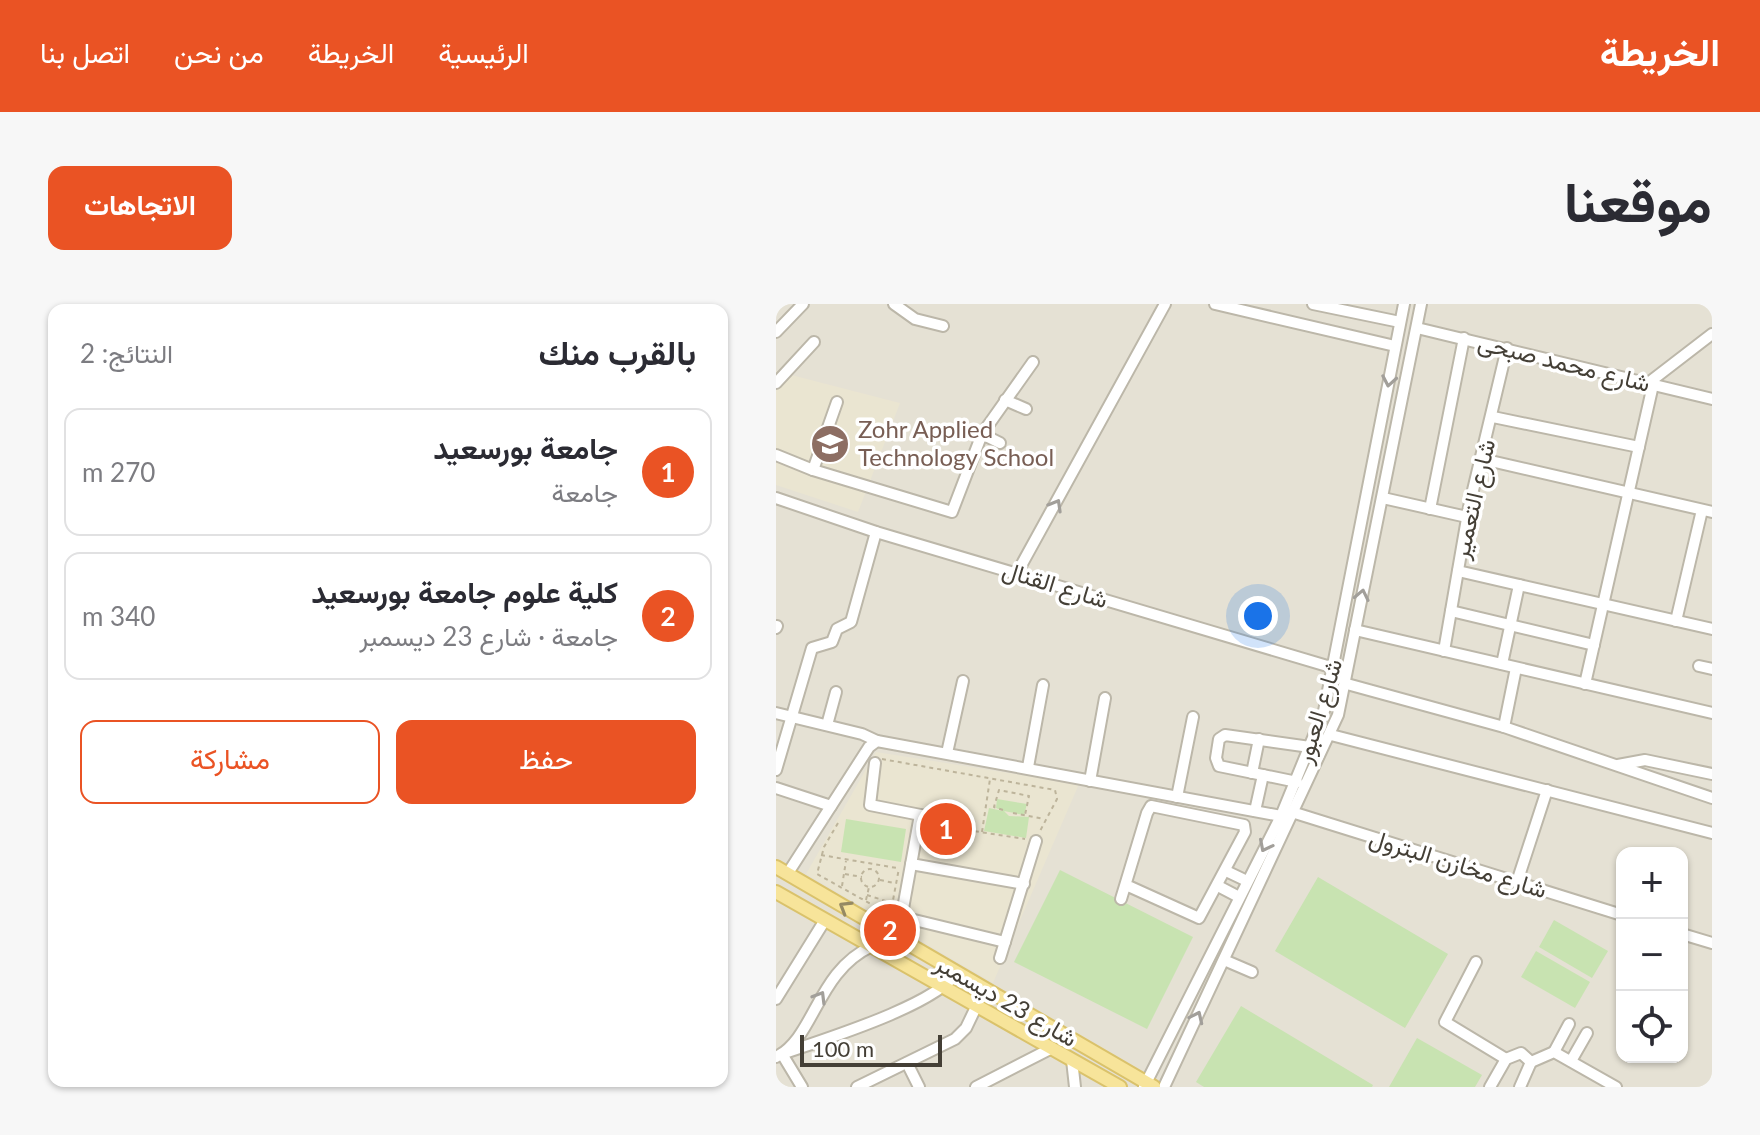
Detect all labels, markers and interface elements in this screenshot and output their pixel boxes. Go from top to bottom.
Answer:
text: الخريطة [1600,28,1720,74]
text: اتصل بنا [40,35,130,69]
text: من نحن [174,35,264,69]
text: الخريطة [308,35,394,69]
text: الرئيسية [438,35,529,69]
button: الاتجاهات [48,166,232,250]
text: موقعنا [1564,167,1712,234]
street label: شارع محمد صبحى [1474,326,1654,400]
text: بالقرب منك [538,331,696,372]
text: النتائج: 2 [80,337,173,369]
one-way arrow [1381,374,1398,387]
place label: Zohr Applied Technology School [858,414,1054,471]
school or university icon: Zohr Applied Technology School [809,423,851,465]
text: جامعة بورسعيد [433,429,618,465]
street label: شارع التعمير [1444,436,1503,563]
text: 270 m [82,456,155,488]
text: 1 [660,456,676,488]
text: جامعة [552,476,618,508]
one-way arrow [1046,500,1062,514]
street label: شارع القنال [998,554,1112,616]
text: كلية علوم جامعة بورسعيد [311,573,618,609]
one-way arrow [1353,588,1370,601]
your location [1238,596,1278,636]
text: 340 m [82,600,155,632]
text: 2 [660,600,676,632]
text: جامعة · شارع 23 ديسمبر [359,620,618,652]
street label: شارع العبور [1288,655,1350,768]
button: مشاركة [80,720,380,804]
button: حفظ [396,720,696,804]
pin: 1 [920,799,972,859]
street label: شارع مخازن البترول [1365,822,1551,906]
one-way arrow [1259,837,1275,852]
map controls [1616,847,1688,1063]
button: + [1616,847,1688,919]
pin: 2 [864,900,916,960]
one-way arrow [839,901,854,916]
button: − [1616,919,1688,991]
street label: شارع 23 ديسمبر [928,947,1083,1055]
one-way arrow [810,991,826,1006]
button: locate [1616,991,1688,1063]
one-way arrow [1187,1010,1203,1025]
scale bar [800,1031,942,1067]
text: 100 m [812,1035,874,1062]

